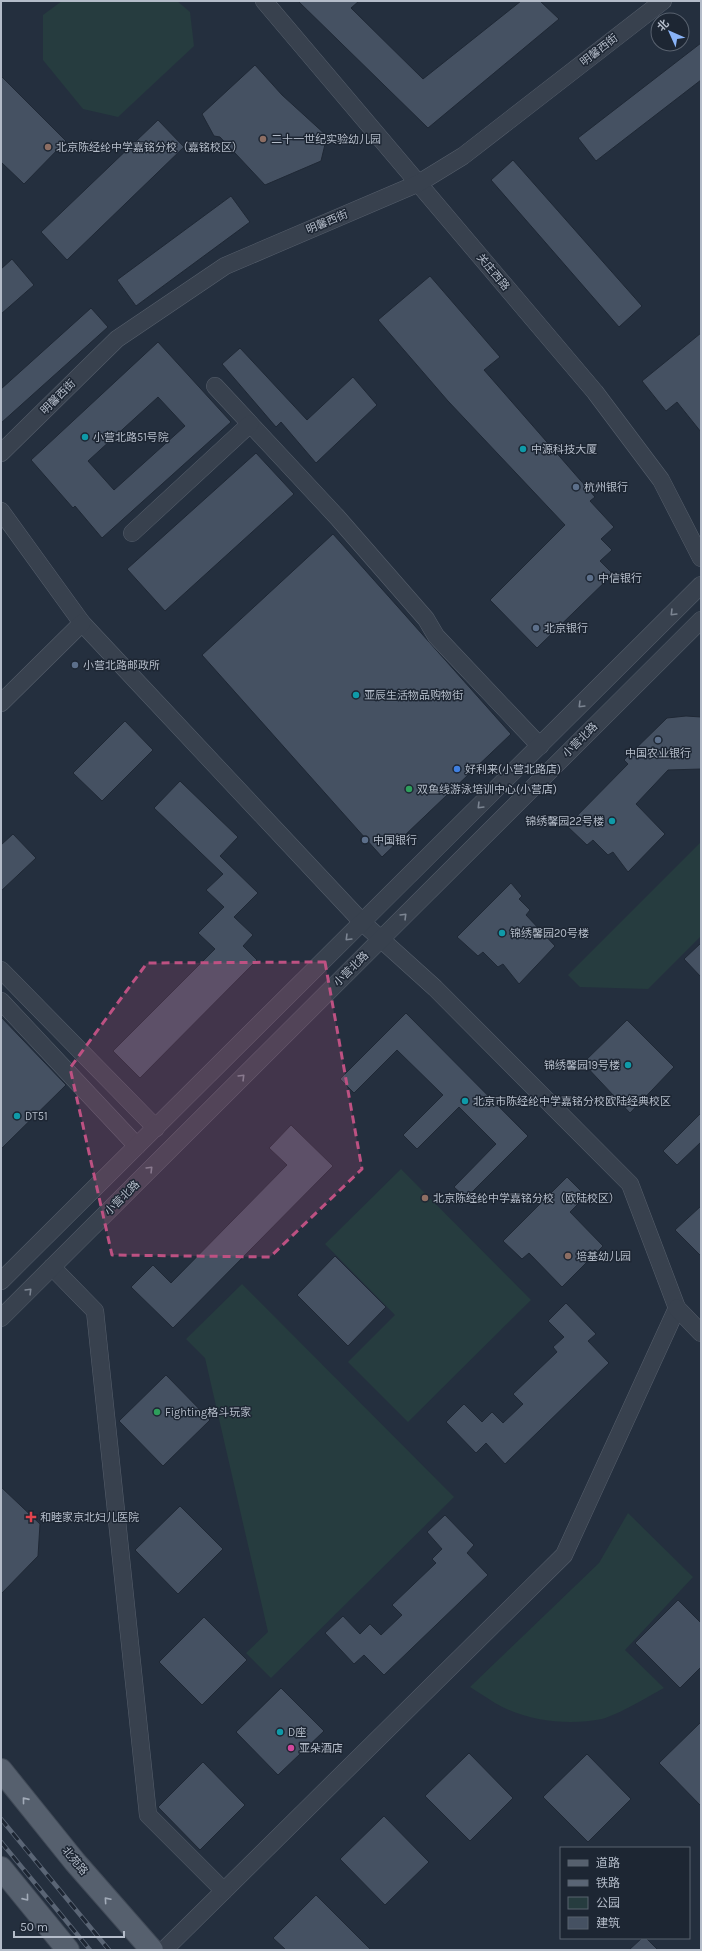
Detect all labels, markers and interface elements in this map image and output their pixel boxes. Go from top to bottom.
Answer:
north arrow [650,12,690,52]
text: 北 [655,17,672,34]
street label: 明馨西街 [578,31,620,69]
place label: 二十一世纪实验幼儿园 [271,133,381,146]
marker: 二十一世纪实验幼儿园 [258,134,268,144]
place label: 北京陈经纶中学嘉铭分校（嘉铭校区） [56,141,243,154]
marker: 北京陈经纶中学嘉铭分校（嘉铭校区） [43,142,53,152]
street label: 明馨西街 [304,207,350,237]
street label: 关庄西路 [474,251,512,293]
street label: 明馨西街 [38,377,78,417]
place label: 小营北路51号院 [93,431,169,444]
marker: 小营北路51号院 [80,432,90,442]
place label: 中源科技大厦 [531,443,597,456]
marker: 中源科技大厦 [518,444,528,454]
place label: 杭州银行 [584,481,628,494]
marker: 杭州银行 [571,482,581,492]
place label: 中信银行 [598,572,642,585]
marker: 中信银行 [585,573,595,583]
one-way arrow [670,608,678,616]
place label: 北京银行 [544,622,588,635]
marker: 北京银行 [531,623,541,633]
place label: 小营北路邮政所 [83,659,160,672]
marker: 小营北路邮政所 [70,660,80,670]
place label: 亚辰生活物品购物街 [364,689,463,702]
marker: 亚辰生活物品购物街 [351,690,361,700]
one-way arrow [579,700,586,708]
street label: 小营北路 [560,720,600,760]
marker: 中国农业银行 [653,735,663,745]
place label: 中国农业银行 [625,747,691,760]
place label: 好利来(小营北路店) [465,763,561,776]
marker: 好利来(小营北路店) [452,764,462,774]
place label: 双鱼线游泳培训中心(小营店) [417,783,557,796]
marker: 双鱼线游泳培训中心(小营店) [404,784,414,794]
one-way arrow [477,801,485,809]
place label: 锦绣馨园22号楼 [525,815,604,828]
marker: 锦绣馨园22号楼 [607,816,617,826]
place label: 中国银行 [373,834,417,847]
marker: 中国银行 [360,835,370,845]
one-way arrow [399,913,407,921]
place label: 锦绣馨园20号楼 [510,927,589,940]
marker: 锦绣馨园20号楼 [497,928,507,938]
one-way arrow [345,933,353,941]
street label: 小营北路 [331,949,371,989]
place label: 锦绣馨园19号楼 [544,1059,620,1072]
marker: 锦绣馨园19号楼 [623,1060,633,1070]
one-way arrow [237,1074,245,1082]
place label: 北京市陈经纶中学嘉铭分校欧陆经典校区 [473,1095,671,1108]
marker: 北京市陈经纶中学嘉铭分校欧陆经典校区 [460,1096,470,1106]
place label: DT51 [25,1110,48,1123]
marker: DT51 [12,1111,22,1121]
one-way arrow [145,1166,153,1174]
street label: 小营北路 [102,1178,142,1218]
place label: 北京陈经纶中学嘉铭分校（欧陆校区） [433,1192,620,1205]
marker: 北京陈经纶中学嘉铭分校（欧陆校区） [420,1193,430,1203]
place label: 培基幼儿园 [576,1250,631,1263]
marker: 培基幼儿园 [563,1251,573,1261]
one-way arrow [24,1288,32,1295]
place label: Fighting格斗玩家 [165,1406,251,1419]
marker: Fighting格斗玩家 [152,1407,162,1417]
marker: 和睦家京北妇儿医院 [25,1511,37,1523]
place label: 和睦家京北妇儿医院 [40,1511,139,1524]
place label: D座 [288,1726,306,1739]
marker: D座 [275,1727,285,1737]
place label: 亚朵酒店 [299,1742,343,1755]
marker: 亚朵酒店 [286,1743,296,1753]
one-way arrow [22,1797,29,1804]
street label: 北苑路 [59,1844,91,1878]
legend [560,1847,690,1939]
text: 道路 [596,1856,620,1870]
text: 铁路 [596,1876,620,1890]
one-way arrow [21,1894,28,1901]
text: 公园 [596,1896,620,1910]
one-way arrow [105,1897,112,1904]
scale bar [14,1913,124,1939]
text: 建筑 [596,1916,620,1930]
text: 50 m [20,1920,48,1934]

